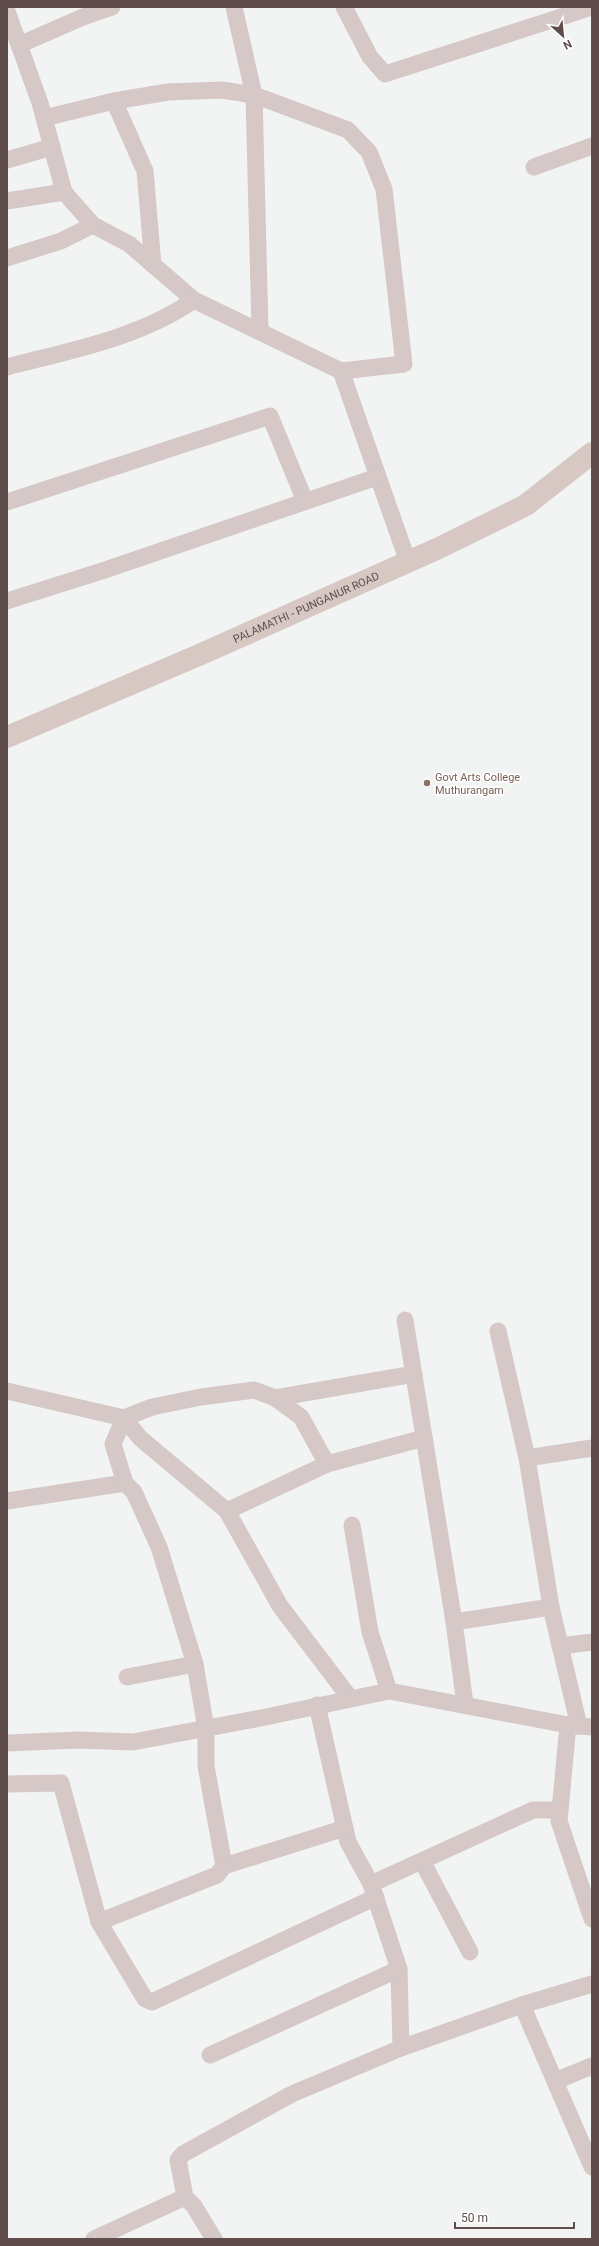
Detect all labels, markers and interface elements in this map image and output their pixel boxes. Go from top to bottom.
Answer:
north arrow [543,16,583,56]
text: N [561,37,574,52]
street label: PALAMATHI - PUNGANUR ROAD [231,570,381,646]
place label: Govt Arts College Muthurangam [435,771,520,797]
marker: Govt Arts College Muthurangam [422,778,432,788]
scale bar [455,2204,574,2230]
text: 50 m [461,2211,488,2225]

